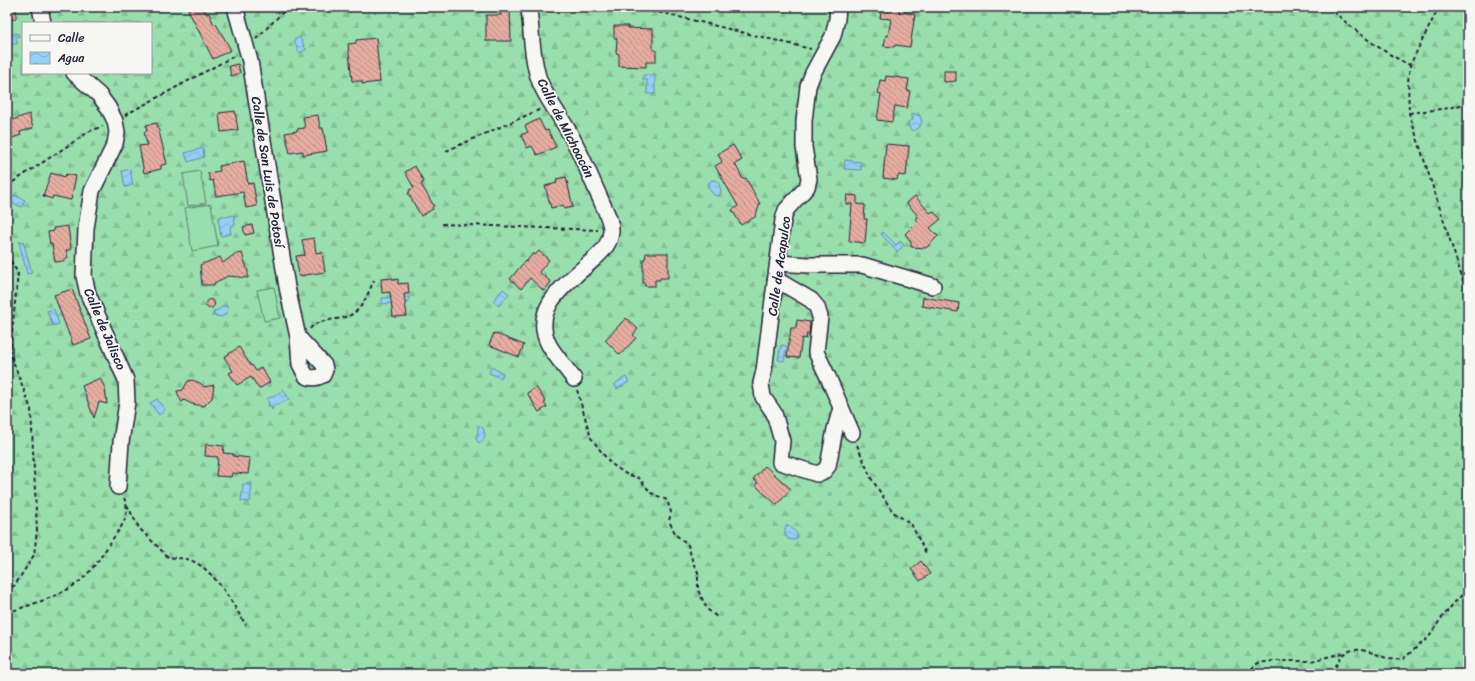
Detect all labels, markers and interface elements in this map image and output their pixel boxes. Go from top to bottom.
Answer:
legend [22,22,152,74]
text: Calle [58,27,85,49]
text: Agua [57,47,85,69]
street label: Calle de Michoacán [531,74,601,182]
street label: Calle de San Luis de Potosí [245,95,292,251]
street label: Calle de Acapulco [761,214,797,317]
street label: Calle de Jalisco [77,284,133,374]

